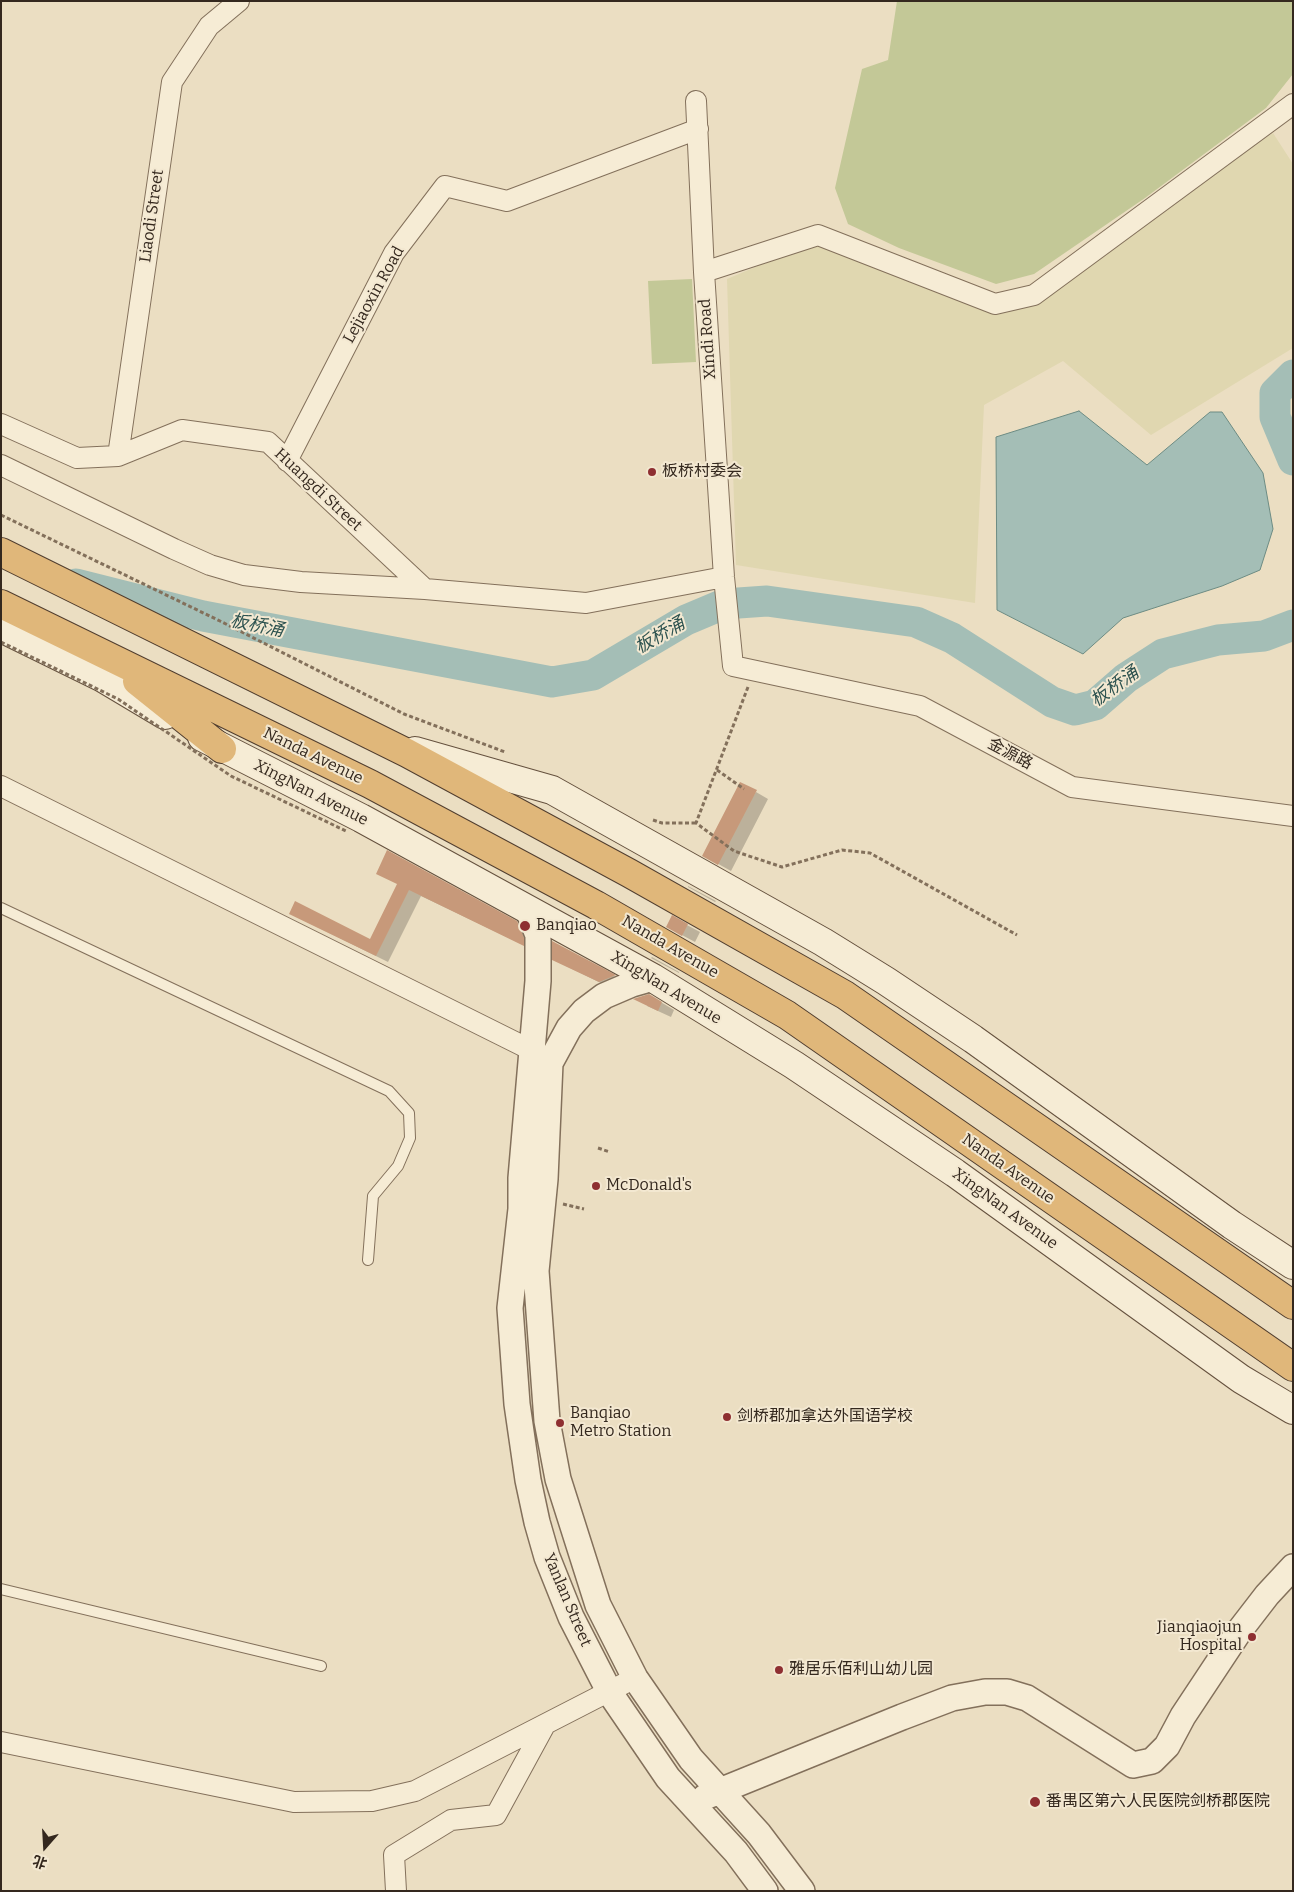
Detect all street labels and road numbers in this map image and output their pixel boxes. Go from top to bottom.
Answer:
street label: Liaodi Street [136,168,168,264]
street label: Lejiaoxin Road [339,243,409,347]
street label: Xindi Road [696,298,720,380]
street label: Huangdi Street [270,444,366,536]
street label: Nanda Avenue [260,724,366,788]
street label: 金源路 [984,734,1036,774]
street label: XingNan Avenue [251,756,371,830]
street label: Nanda Avenue [618,911,722,983]
street label: XingNan Avenue [607,947,725,1029]
street label: Nanda Avenue [958,1130,1058,1208]
street label: XingNan Avenue [949,1164,1061,1254]
street label: Yanlan Street [539,1551,595,1649]

